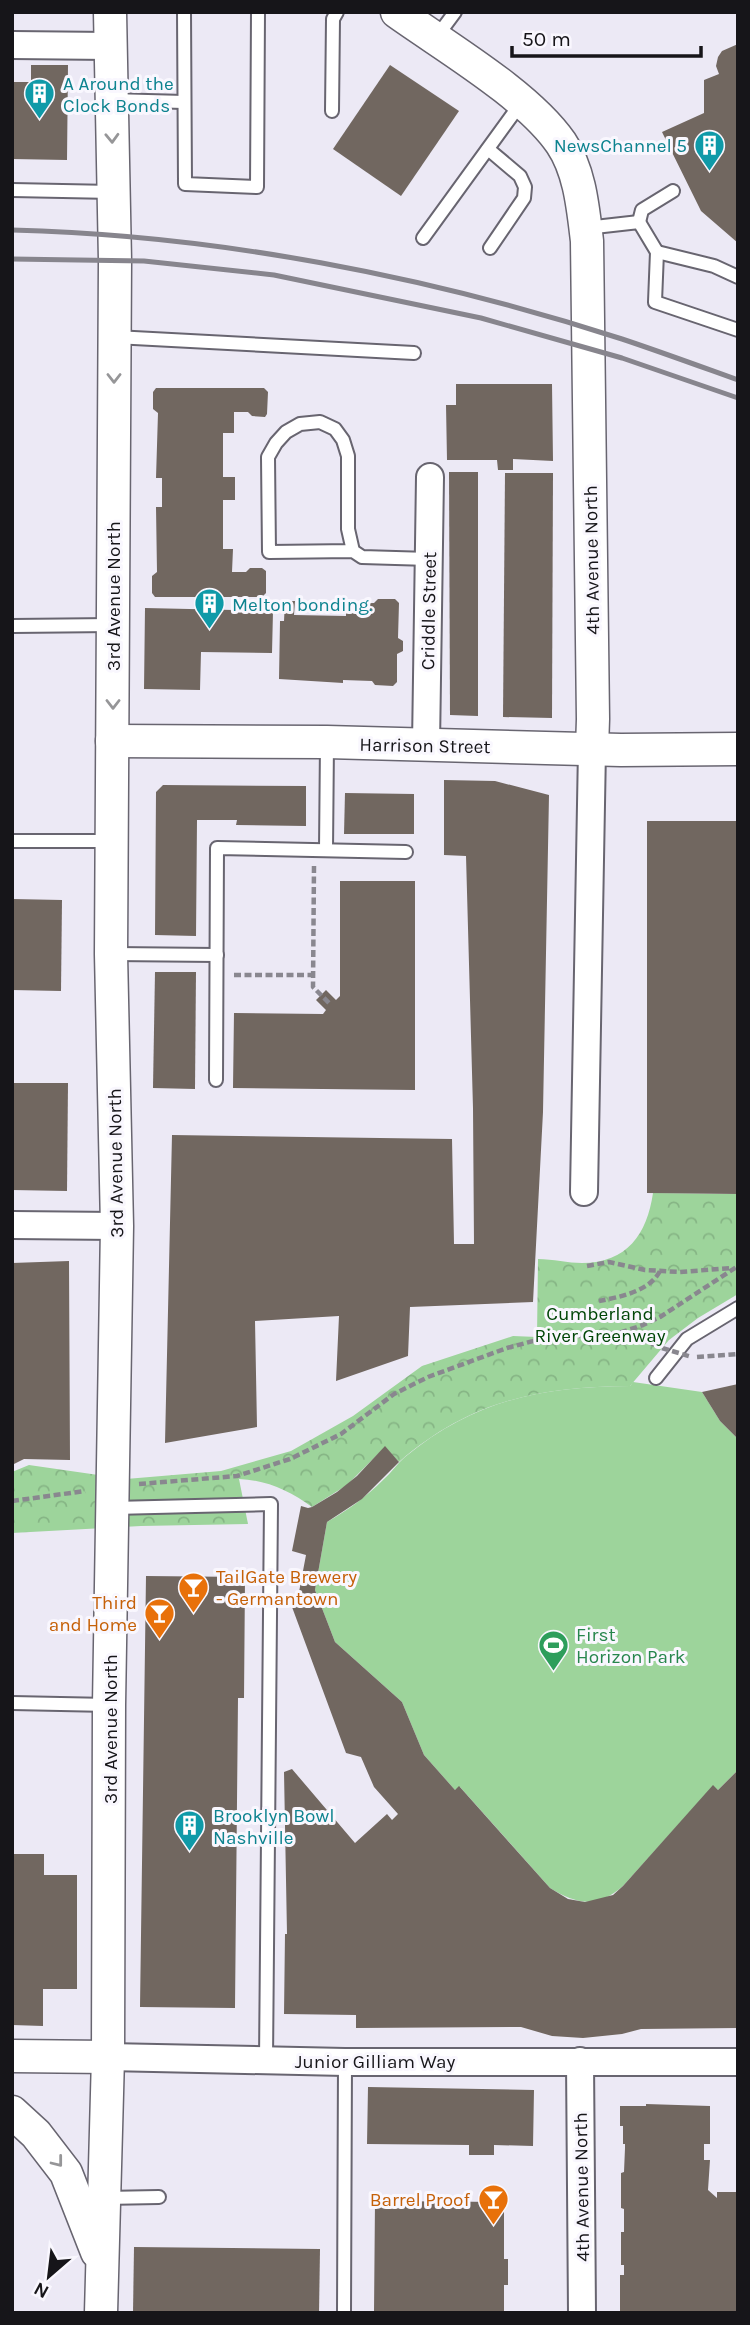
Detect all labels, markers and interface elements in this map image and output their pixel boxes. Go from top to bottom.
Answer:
scale bar [512,14,701,58]
text: 50 m [522,27,571,51]
place label: A Around the Clock Bonds [63,73,174,117]
building icon: A Around the Clock Bonds [23,77,57,121]
building icon: NewsChannel 5 [693,128,727,172]
one-way arrow [104,133,119,144]
place label: NewsChannel 5 [554,135,687,157]
one-way arrow [106,373,122,384]
street label: 4th Avenue North [580,485,604,635]
street label: 3rd Avenue North [103,521,125,671]
street label: Criddle Street [417,552,441,670]
building icon: Melton bonding. [192,587,226,631]
place label: Melton bonding. [232,594,372,616]
one-way arrow [105,699,121,709]
street label: Harrison Street [359,734,491,758]
street label: 3rd Avenue North [104,1088,128,1238]
park label: Cumberland River Greenway [534,1303,666,1347]
place label: TailGate Brewery - Germantown [216,1566,357,1610]
bar icon: TailGate Brewery - Germantown [176,1570,210,1614]
place label: Third and Home [49,1592,137,1636]
bar icon: Third and Home [143,1596,177,1640]
place label: First Horizon Park [576,1624,686,1668]
sports icon: First Horizon Park [536,1628,570,1672]
street label: 3rd Avenue North [100,1654,122,1804]
place label: Brooklyn Bowl Nashville [213,1805,335,1849]
building icon: Brooklyn Bowl Nashville [173,1809,207,1853]
street label: Junior Gilliam Way [295,2051,455,2073]
street label: 4th Avenue North [570,2112,594,2262]
one-way arrow [50,2155,63,2167]
bar icon: Barrel Proof [476,2182,510,2226]
place label: Barrel Proof [370,2189,470,2211]
north arrow [14,2241,84,2311]
text: N [30,2277,53,2303]

